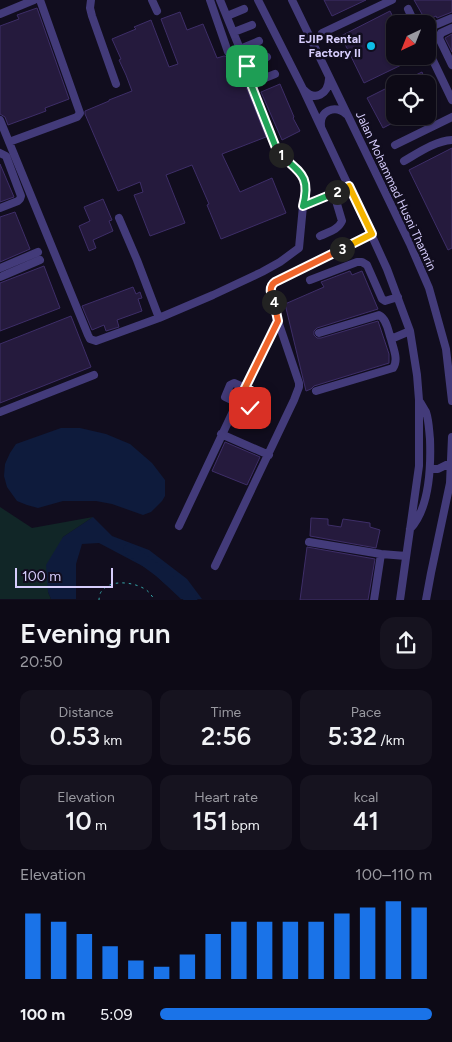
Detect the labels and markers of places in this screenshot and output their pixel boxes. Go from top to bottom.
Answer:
place label: EJIP Rental Factory II [298,32,361,60]
marker: EJIP Rental Factory II [365,40,377,52]
pin [226,45,268,87]
pin: 1 [268,142,294,168]
pin: 2 [324,180,350,204]
pin: 3 [330,236,354,262]
pin: 4 [262,290,286,314]
pin [229,387,271,429]

